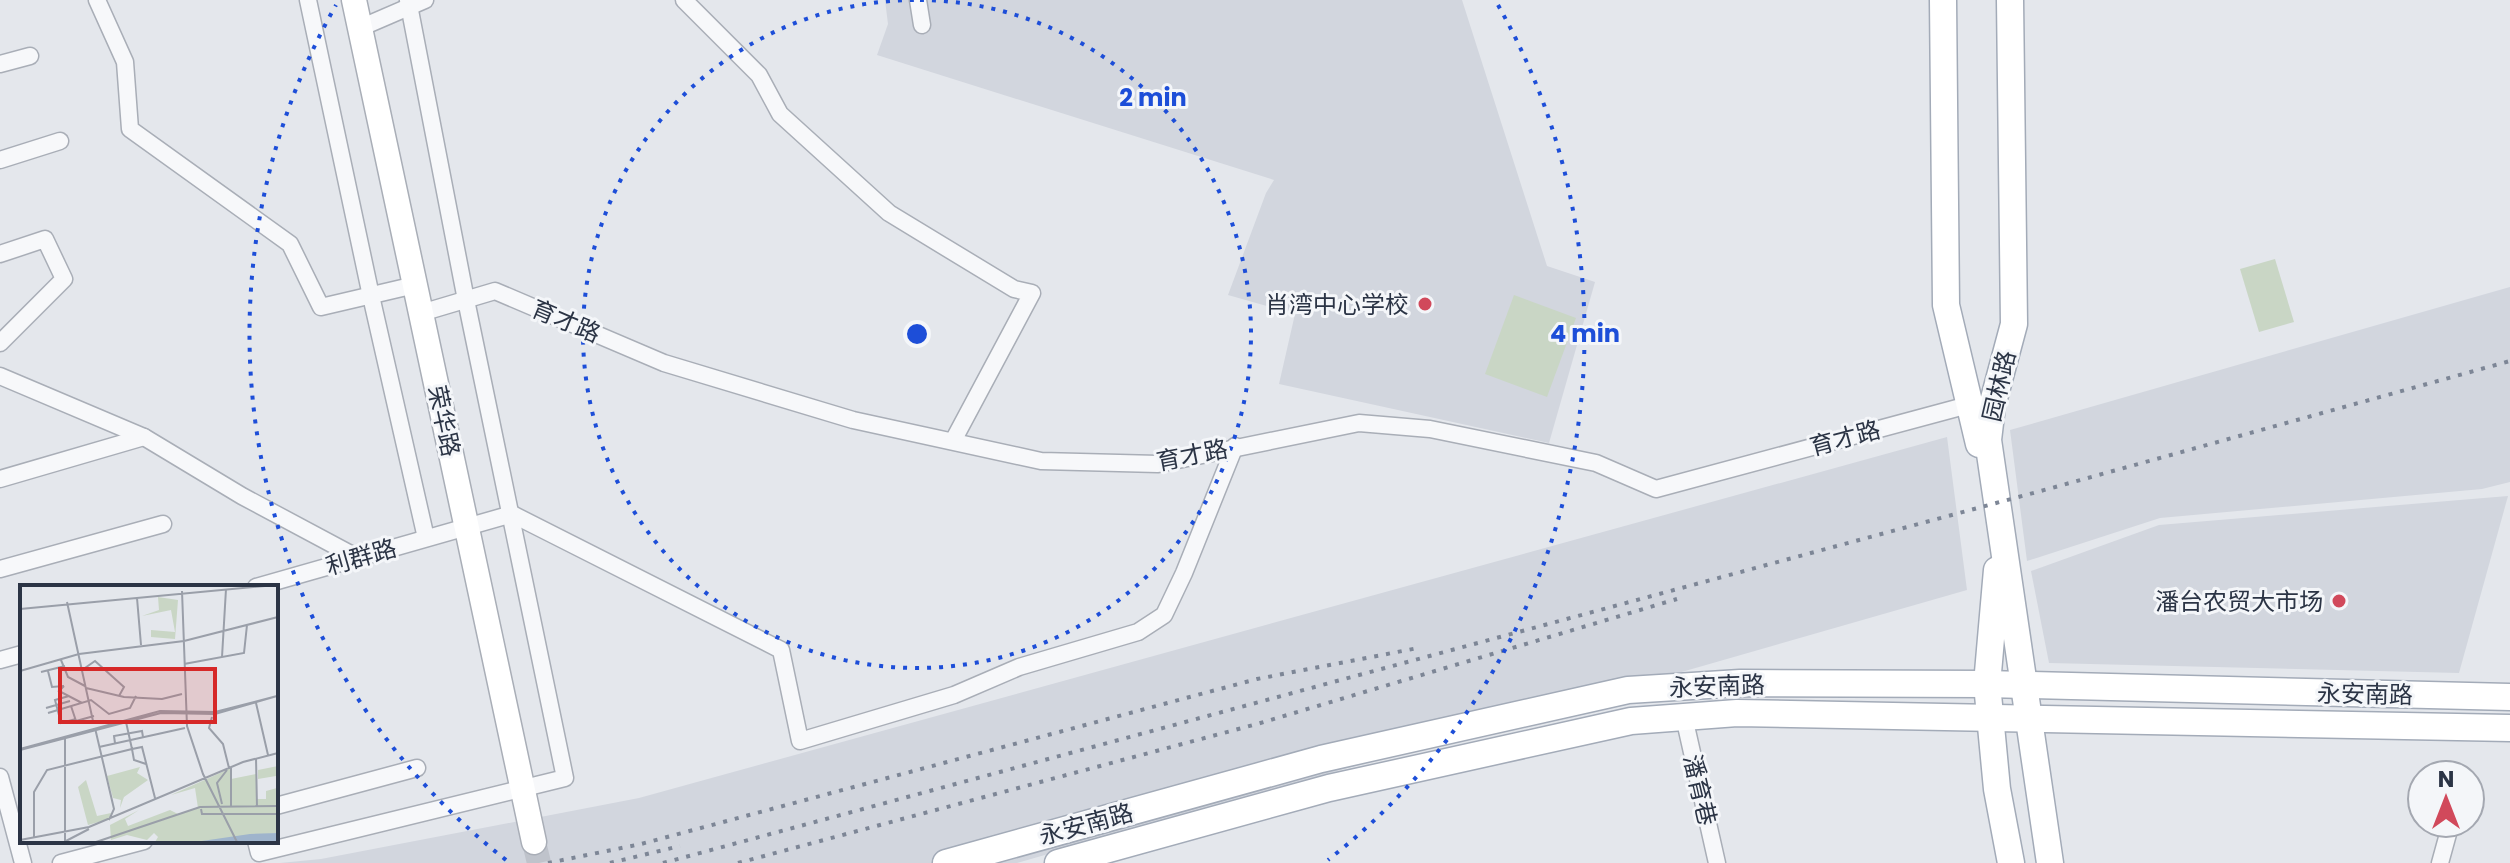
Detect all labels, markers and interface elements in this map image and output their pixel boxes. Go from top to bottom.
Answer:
text: 2 min [1119,81,1187,114]
place label: 肖湾中心学校 [1265,288,1409,321]
street label: 育才路 [526,292,606,350]
marker: 肖湾中心学校 [1416,295,1434,313]
text: 4 min [1550,317,1620,350]
centre of rings [903,320,931,348]
street label: 园林路 [1975,347,2023,425]
street label: 荣华路 [420,382,468,460]
street label: 育才路 [1806,413,1884,463]
street label: 育才路 [1154,432,1230,478]
street label: 利群路 [322,531,400,583]
inset map [20,585,278,843]
place label: 潘台农贸大市场 [2155,585,2323,618]
marker: 潘台农贸大市场 [2330,592,2348,610]
street label: 永安南路 [1668,668,1766,704]
street label: 永安南路 [2317,677,2413,711]
street label: 潘育巷 [1676,751,1724,829]
north arrow [2406,759,2486,839]
text: N [2438,764,2454,795]
street label: 永安南路 [1035,796,1137,852]

